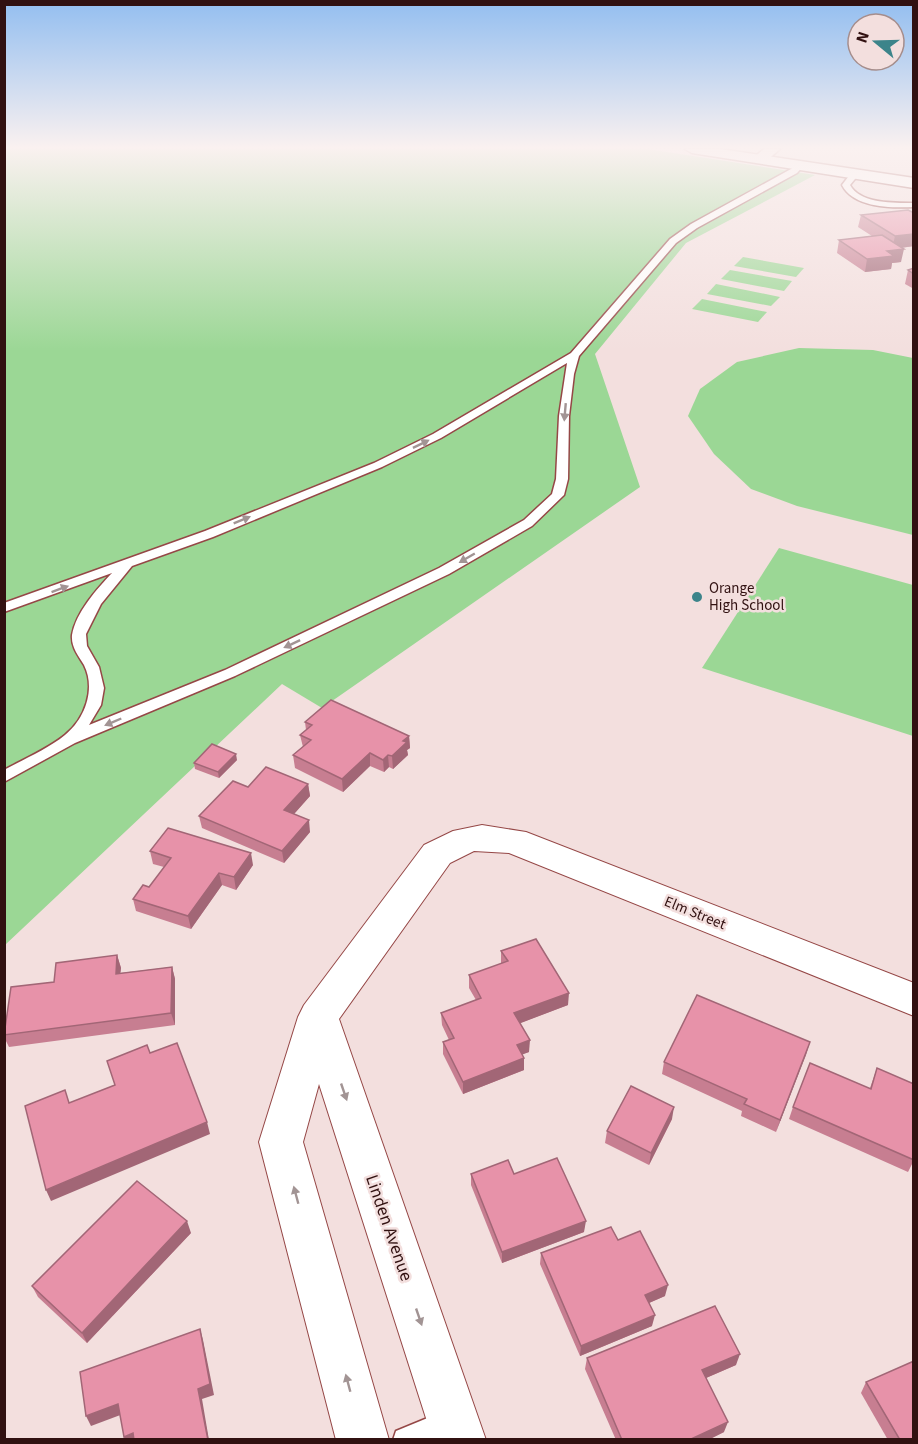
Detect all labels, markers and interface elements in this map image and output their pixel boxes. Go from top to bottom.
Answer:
north arrow [846,12,906,72]
text: N [851,29,875,46]
one-way arrow [560,403,570,422]
one-way arrow [413,439,430,448]
one-way arrow [233,515,251,524]
one-way arrow [459,553,475,564]
place label: Orange High School [709,578,784,616]
one-way arrow [51,583,69,593]
marker: Orange High School [690,590,704,604]
one-way arrow [283,639,300,648]
one-way arrow [104,718,122,727]
street label: Elm Street [661,891,729,935]
one-way arrow [339,1083,349,1101]
street label: Linden Avenue [359,1172,419,1285]
one-way arrow [291,1186,300,1204]
one-way arrow [415,1308,425,1326]
one-way arrow [343,1374,352,1392]

